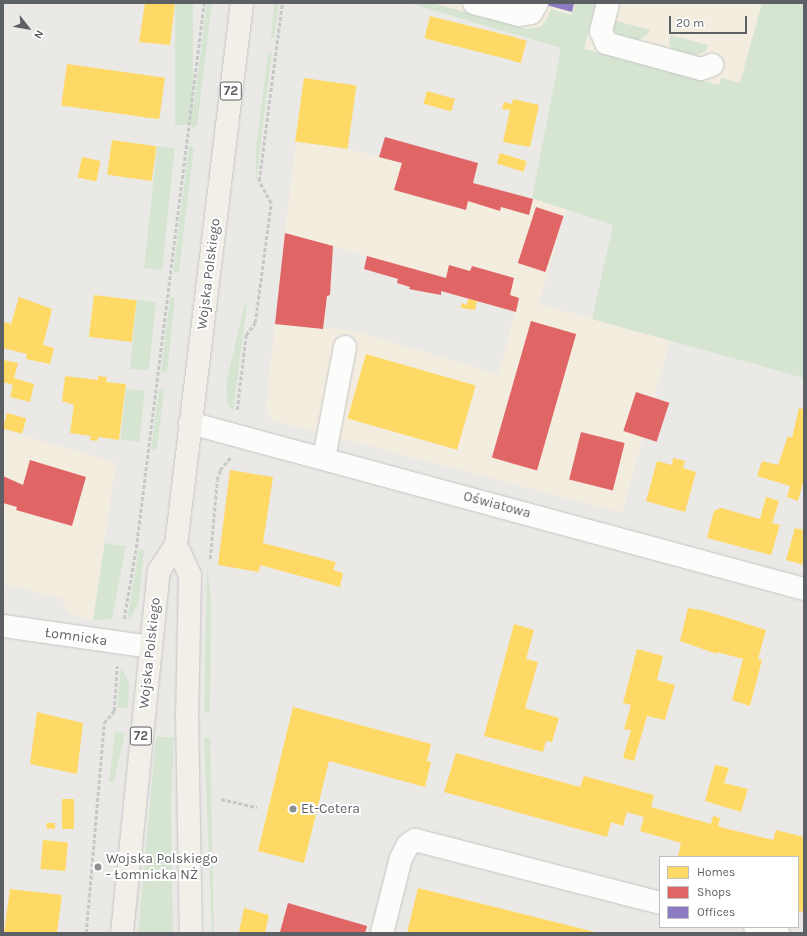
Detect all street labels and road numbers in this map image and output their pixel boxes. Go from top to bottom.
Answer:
road number: 72 [219,80,243,102]
street label: Wojska Polskiego [194,217,224,331]
street label: Oświatowa [461,488,533,522]
street label: Wojska Polskiego [136,596,164,710]
street label: Łomnicka [44,624,108,650]
road number: 72 [129,725,153,747]

